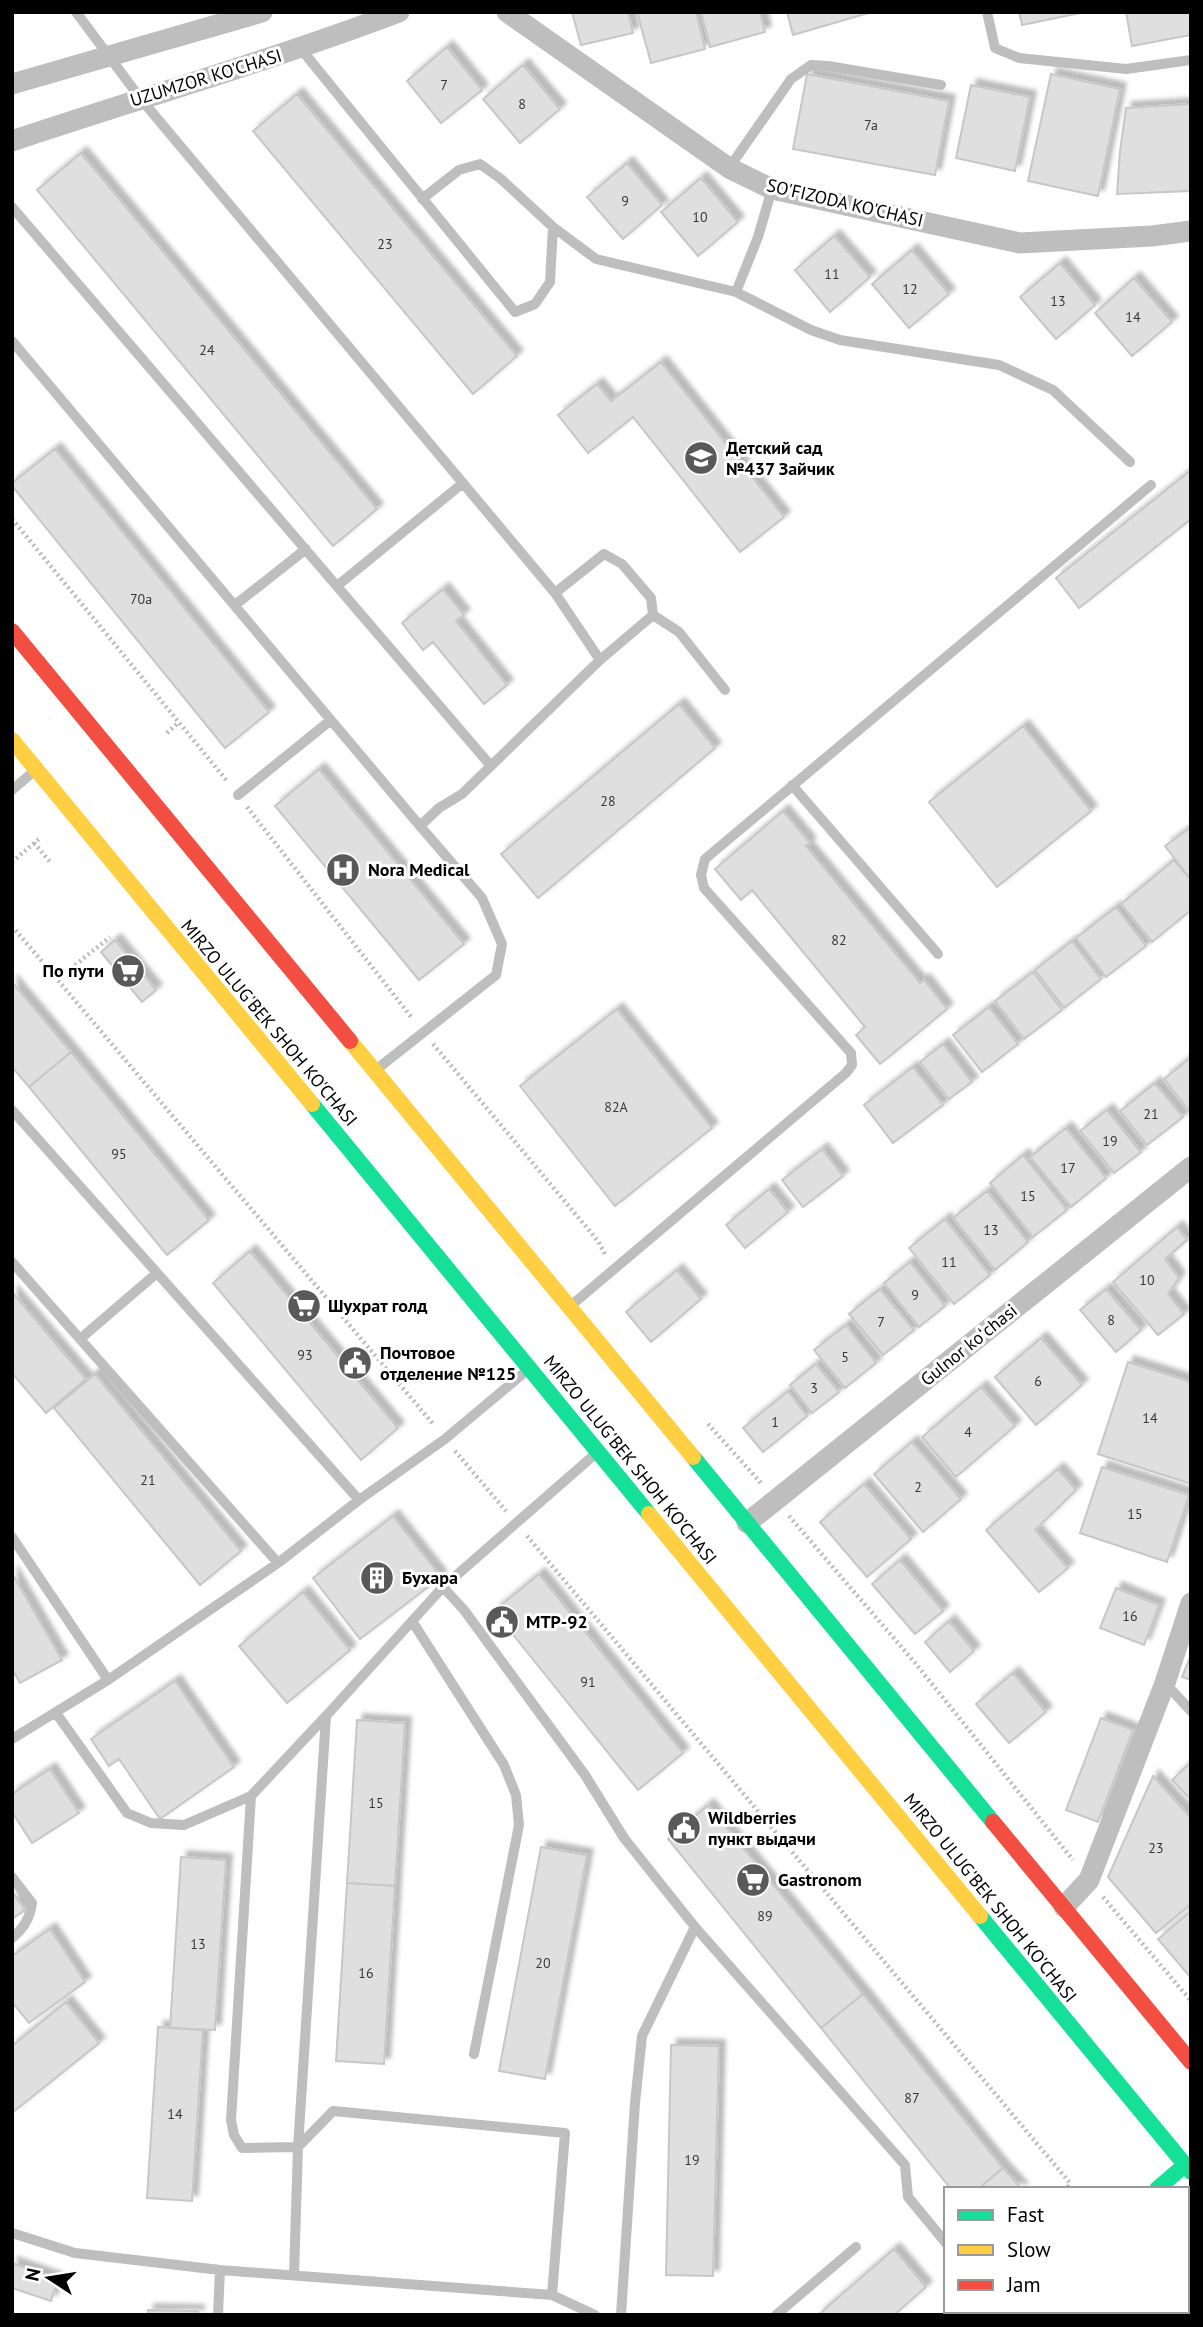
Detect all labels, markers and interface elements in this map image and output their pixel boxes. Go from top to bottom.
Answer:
street label: UZUMZOR KO'CHASI [127,44,284,112]
house number: 7 [440,76,448,94]
house number: 8 [518,95,526,113]
house number: 7a [864,116,878,134]
street label: SO'FIZODA KO'CHASI [765,173,926,232]
house number: 9 [621,192,629,210]
house number: 10 [692,208,708,226]
house number: 23 [377,235,393,253]
house number: 11 [824,265,840,283]
house number: 12 [902,280,918,298]
house number: 13 [1050,292,1066,310]
house number: 14 [1125,308,1141,326]
house number: 24 [199,341,215,359]
place label: Детский сад №437 Зайчик [726,436,835,480]
school or university icon: Детский сад №437 Зайчик [682,439,720,477]
house number: 70а [130,590,152,608]
house number: 28 [600,792,616,810]
hospital icon: Nora Medical [324,851,362,889]
place label: Nora Medical [368,858,470,881]
street label: MIRZO ULUG'BEK SHOH KO'CHASI [176,915,363,1131]
house number: 82 [831,931,847,949]
supermarket icon: По пути [109,952,147,990]
place label: По пути [42,959,104,982]
house number: 82А [604,1098,629,1116]
house number: 21 [1143,1105,1159,1123]
house number: 19 [1102,1132,1118,1150]
house number: 95 [111,1145,127,1163]
house number: 17 [1060,1159,1076,1177]
house number: 15 [1020,1187,1036,1205]
house number: 13 [983,1221,999,1239]
house number: 11 [941,1253,957,1271]
house number: 10 [1139,1271,1155,1289]
house number: 9 [911,1286,919,1304]
supermarket icon: Шухрат голд [285,1287,323,1325]
place label: Шухрат голд [328,1294,427,1317]
street label: Gulnor koʻchasi [916,1299,1022,1391]
house number: 8 [1107,1311,1115,1329]
house number: 7 [877,1313,885,1331]
place label: Почтовое отделение №125 [380,1341,516,1385]
public building icon: Почтовое отделение №125 [336,1344,374,1382]
house number: 93 [297,1346,313,1364]
house number: 5 [841,1348,849,1366]
street label: MIRZO ULUG'BEK SHOH KO'CHASI [539,1350,722,1569]
house number: 6 [1034,1372,1042,1390]
house number: 3 [810,1379,818,1397]
house number: 14 [1142,1409,1158,1427]
house number: 1 [771,1413,779,1431]
house number: 4 [964,1423,972,1441]
house number: 21 [140,1471,156,1489]
house number: 2 [914,1478,922,1496]
house number: 15 [1127,1505,1143,1523]
building icon: Бухара [358,1559,396,1597]
place label: Бухара [402,1566,458,1589]
public building icon: MTP-92 [483,1603,521,1641]
house number: 16 [1122,1607,1138,1625]
place label: MTP-92 [526,1610,588,1633]
house number: 91 [580,1673,596,1691]
street label: MIRZO ULUG'BEK SHOH KO'CHASI [899,1788,1082,2007]
house number: 15 [368,1794,384,1812]
place label: Wildberries пункт выдачи [708,1806,816,1850]
public building icon: Wildberries пункт выдачи [665,1809,703,1847]
house number: 23 [1148,1839,1164,1857]
supermarket icon: Gastronom [734,1861,772,1899]
place label: Gastronom [778,1868,862,1891]
house number: 89 [757,1907,773,1925]
house number: 13 [190,1935,206,1953]
house number: 20 [535,1954,551,1972]
house number: 16 [358,1964,374,1982]
house number: 87 [904,2089,920,2107]
house number: 14 [167,2105,183,2123]
house number: 19 [684,2151,700,2169]
legend [944,2187,1189,2313]
text: Fast [1007,2201,1044,2228]
text: Slow [1007,2236,1051,2263]
north arrow [14,2243,84,2313]
text: N [19,2266,45,2283]
text: Jam [1006,2271,1041,2298]

